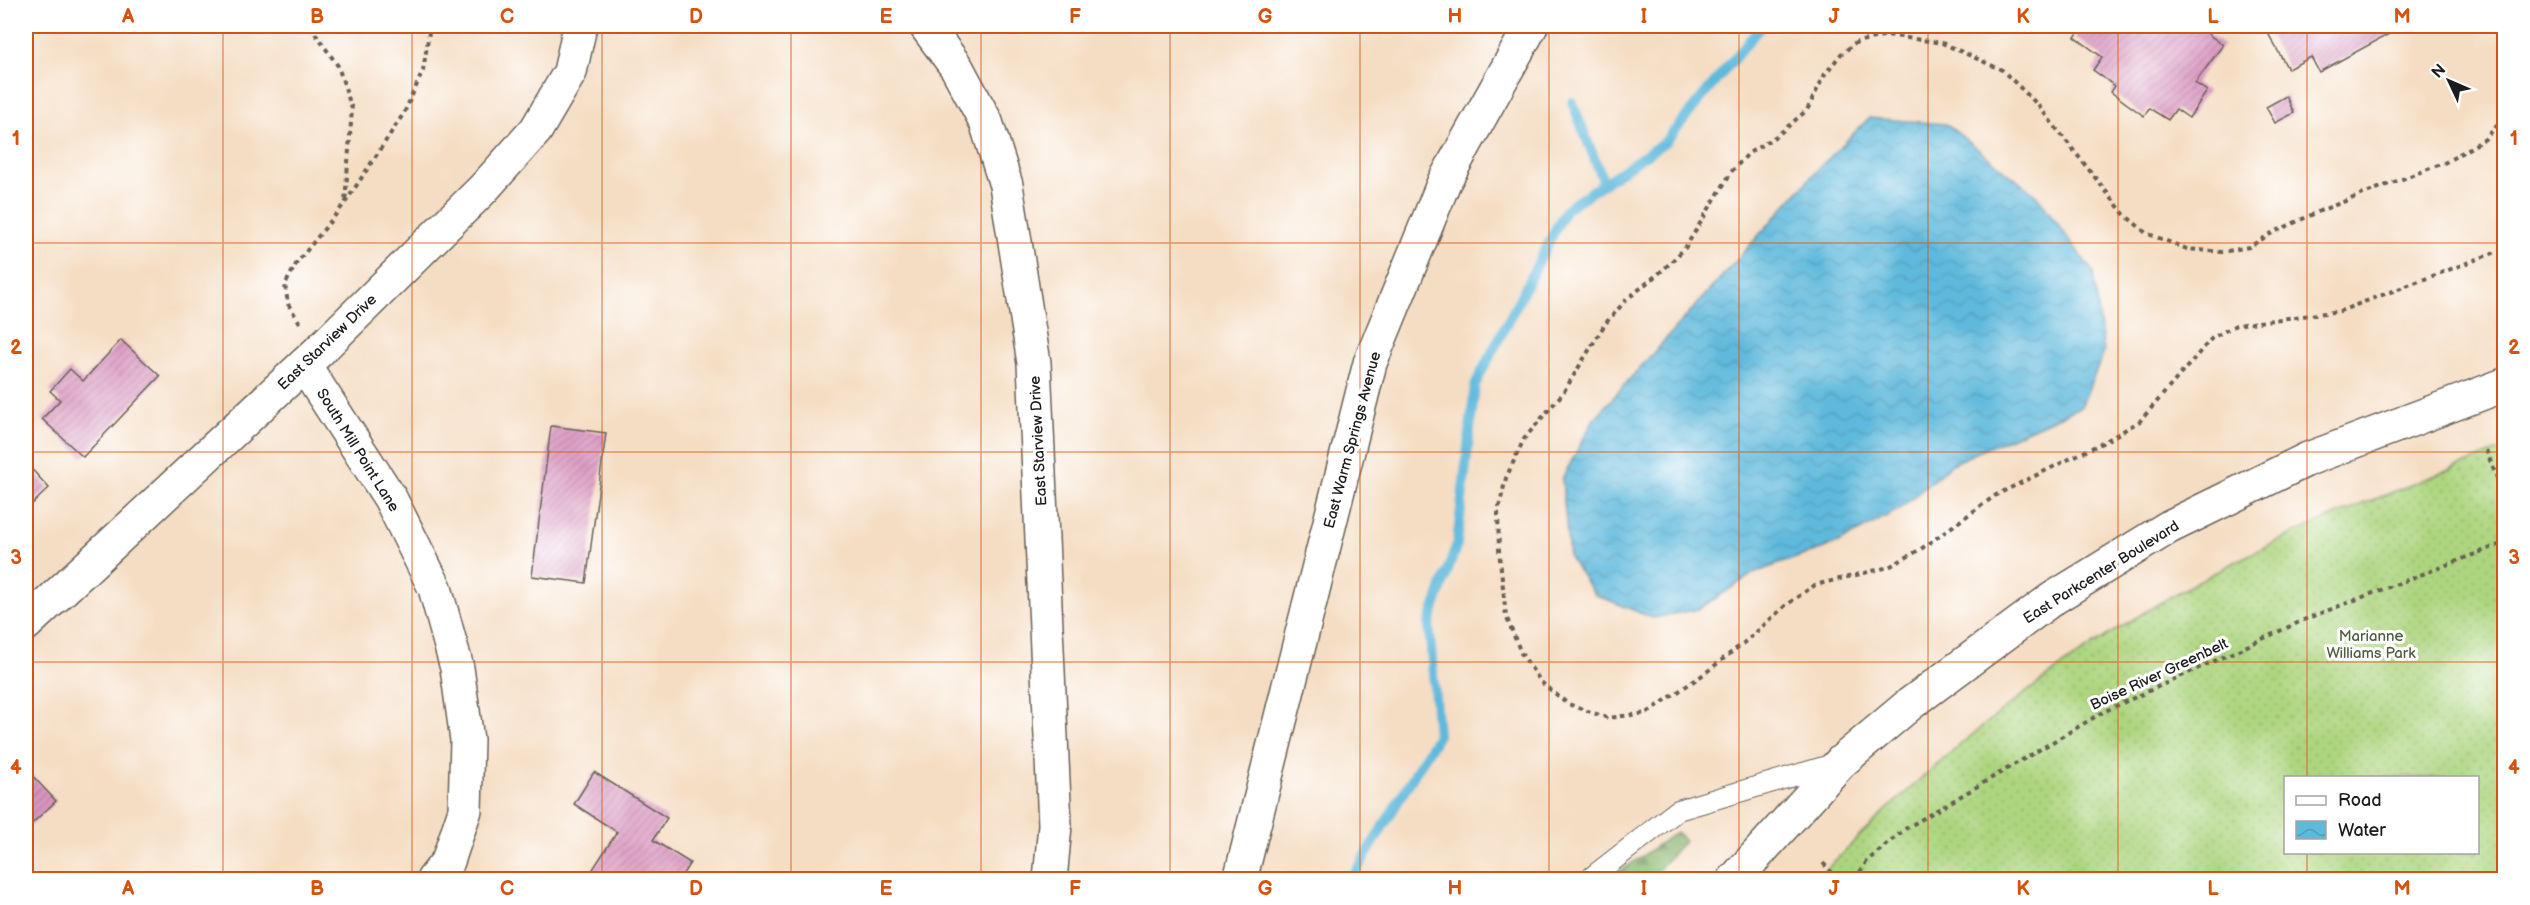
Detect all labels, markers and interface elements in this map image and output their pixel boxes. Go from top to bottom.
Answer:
text: A [121,5,135,29]
text: B [310,5,324,29]
text: C [500,5,514,29]
text: D [689,5,703,29]
text: E [880,5,893,29]
text: F [1069,5,1081,29]
text: G [1258,5,1273,29]
text: H [1448,5,1462,29]
text: I [1641,5,1647,29]
text: J [1829,5,1841,29]
text: K [2016,5,2030,29]
text: L [2207,5,2219,29]
text: M [2393,5,2411,29]
north arrow [2419,51,2479,111]
text: N [2428,61,2450,83]
text: 1 [12,127,20,151]
text: 1 [2510,127,2518,151]
street label: East Starview Drive [274,290,381,394]
text: 2 [10,336,22,360]
text: 2 [2508,336,2520,360]
street label: East Warm Springs Avenue [1320,349,1385,531]
street label: East Starview Drive [1026,375,1051,507]
street label: South Mill Point Lane [312,385,403,516]
street label: East Parkcenter Boulevard [2020,517,2183,628]
text: 3 [10,546,22,570]
text: 3 [2508,546,2520,570]
park label: Marianne Williams Park [2326,627,2416,663]
street label: Boise River Greenbelt [2087,634,2231,715]
text: 4 [10,756,22,780]
text: 4 [2508,756,2520,780]
legend [2284,776,2479,854]
text: Road [2338,790,2382,811]
text: Water [2338,820,2386,841]
text: A [121,877,135,901]
text: B [310,877,324,901]
text: C [500,877,514,901]
text: D [689,877,703,901]
text: E [880,877,893,901]
text: F [1069,877,1081,901]
text: G [1258,877,1273,901]
text: H [1448,877,1462,901]
text: I [1641,877,1647,901]
text: J [1829,877,1841,901]
text: K [2016,877,2030,901]
text: L [2207,877,2219,901]
text: M [2393,877,2411,901]

